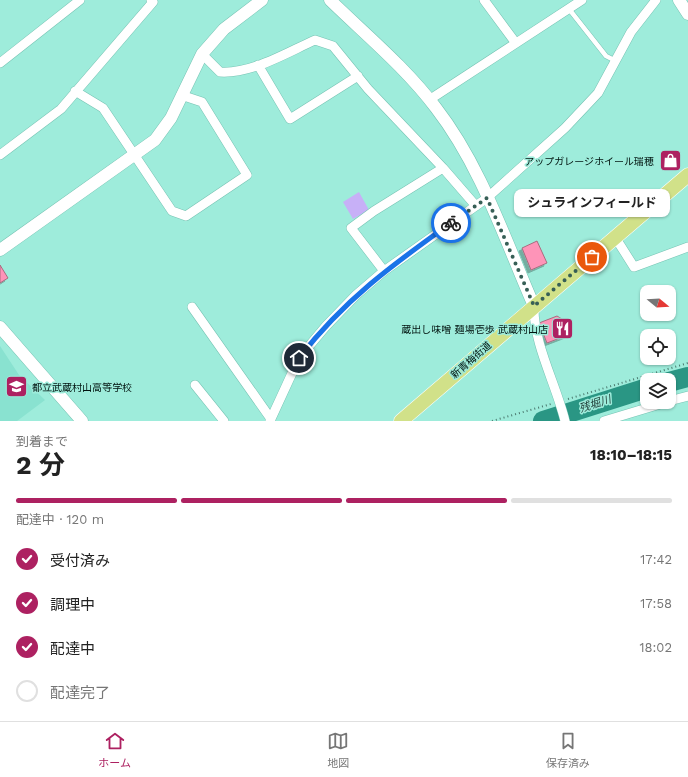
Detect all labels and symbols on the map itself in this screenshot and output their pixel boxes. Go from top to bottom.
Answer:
shop icon: アップガレージホイール瑞穂 [657,148,683,174]
place label: アップガレージホイール瑞穂 [524,156,654,167]
callout: シュラインフィールド [514,189,670,217]
courier [431,203,471,243]
pin [575,240,609,274]
north arrow [640,285,676,321]
restaurant icon: 蔵出し味噌 麺場壱歩 武蔵村山店 [550,316,576,342]
place label: 蔵出し味噌 麺場壱歩 武蔵村山店 [401,324,548,335]
street label: 新青梅街道 [449,339,493,381]
pin [282,341,316,375]
school or university icon: 都立武蔵村山高等学校 [3,374,29,400]
place label: 都立武蔵村山高等学校 [32,382,132,393]
water label: 残堀川 [577,392,614,415]

